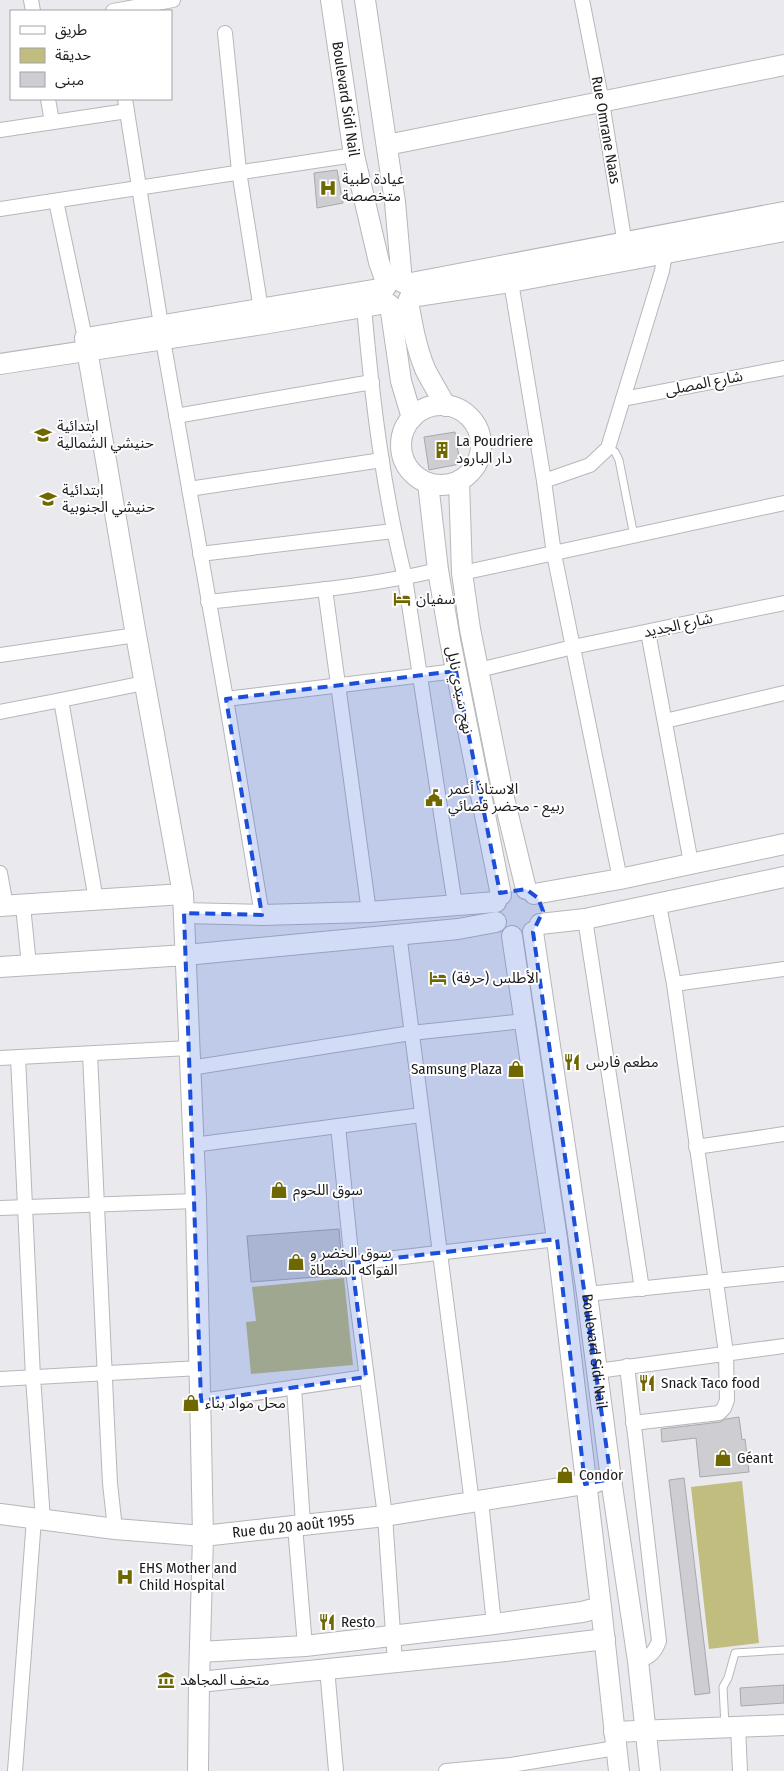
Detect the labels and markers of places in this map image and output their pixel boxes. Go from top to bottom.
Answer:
place label: عيادة طبية متخصصة [342,170,405,205]
hospital icon: عيادة طبية متخصصة [318,178,338,198]
place label: ابتدائية حنيشي الشمالية [57,417,154,454]
school or university icon: ابتدائية حنيشي الشمالية [33,425,53,445]
place label: La Poudriere دار البارود [456,432,533,467]
building icon: La Poudriere دار البارود [432,440,452,460]
place label: ابتدائية حنيشي الجنوبية [62,481,155,518]
school or university icon: ابتدائية حنيشي الجنوبية [38,489,58,509]
hotel icon: سفيان [392,589,412,609]
place label: سفيان [416,590,456,608]
place label: الاستاذ أعمر ربيع - محضر قضائي [447,780,565,818]
public building icon: الاستاذ أعمر ربيع - محضر قضائي [424,788,444,808]
hotel icon: الأطلس (حرفة) [428,968,448,988]
place label: الأطلس (حرفة) [452,969,539,987]
restaurant icon: مطعم فارس [562,1052,582,1072]
place label: مطعم فارس [586,1053,659,1073]
shop icon: Samsung Plaza [506,1059,526,1079]
place label: Samsung Plaza [411,1060,502,1078]
shop icon: سوق اللحوم [269,1180,289,1200]
place label: سوق اللحوم [293,1181,363,1201]
place label: سوق الخضر و الفواكه المغطاة [310,1244,398,1279]
shop icon: سوق الخضر و الفواكه المغطاة [286,1252,306,1272]
restaurant icon: Snack Taco food [637,1373,657,1393]
place label: Snack Taco food [661,1374,760,1392]
shop icon: محل مواد بناء [181,1393,201,1413]
place label: محل مواد بناء [205,1394,286,1412]
shop icon: Géant [713,1448,733,1468]
place label: Géant [737,1449,773,1467]
shop icon: Condor [555,1465,575,1485]
place label: Condor [579,1466,624,1484]
place label: EHS Mother and Child Hospital [139,1559,237,1594]
hospital icon: EHS Mother and Child Hospital [115,1567,135,1587]
restaurant icon: Resto [317,1612,337,1632]
place label: Resto [341,1613,375,1631]
museum icon: متحف المجاهد [156,1670,176,1690]
place label: متحف المجاهد [180,1671,270,1689]

